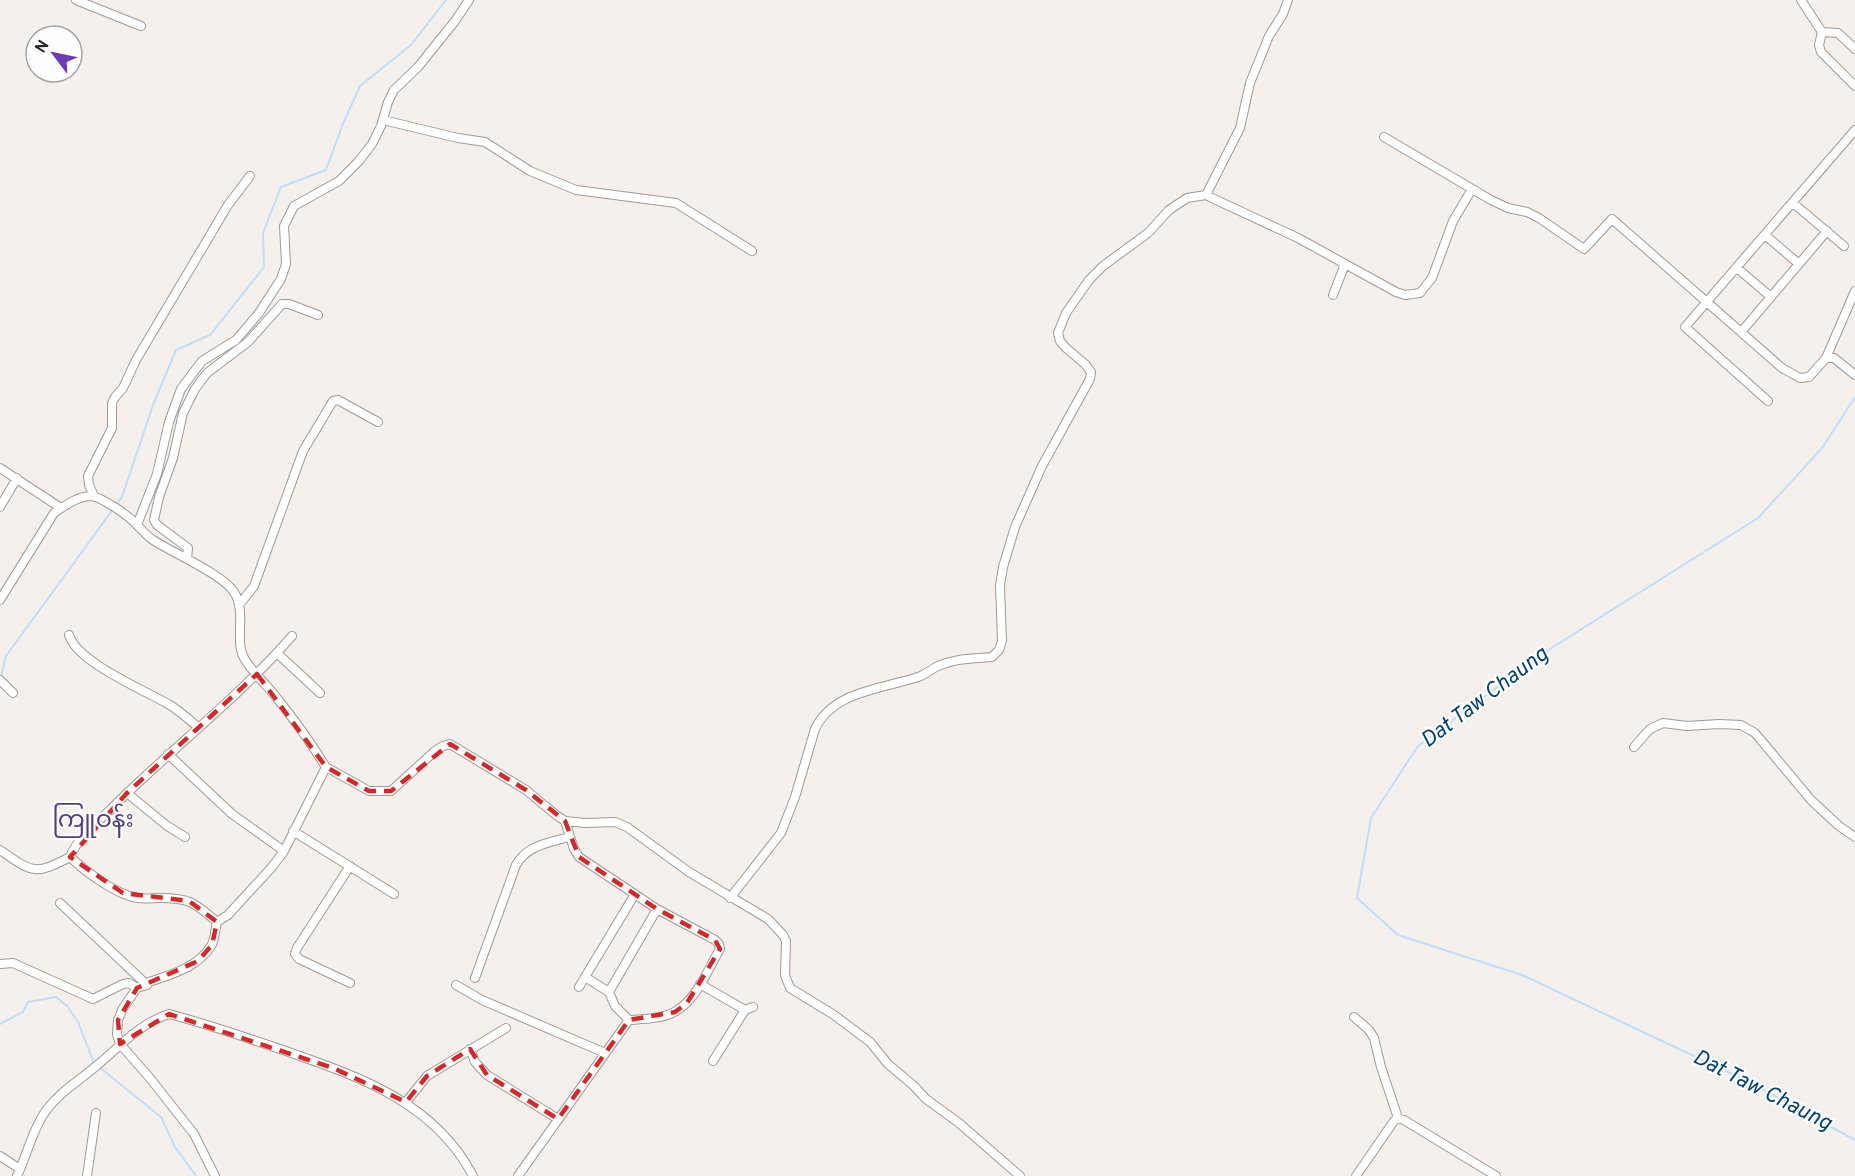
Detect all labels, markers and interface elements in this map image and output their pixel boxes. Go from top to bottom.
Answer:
north arrow [24,24,84,84]
text: N [31,37,55,57]
water label: Dat Taw Chaung [1416,641,1555,755]
district label: ကြူဝန်း [52,803,134,838]
water label: Dat Taw Chaung [1688,1044,1837,1138]

